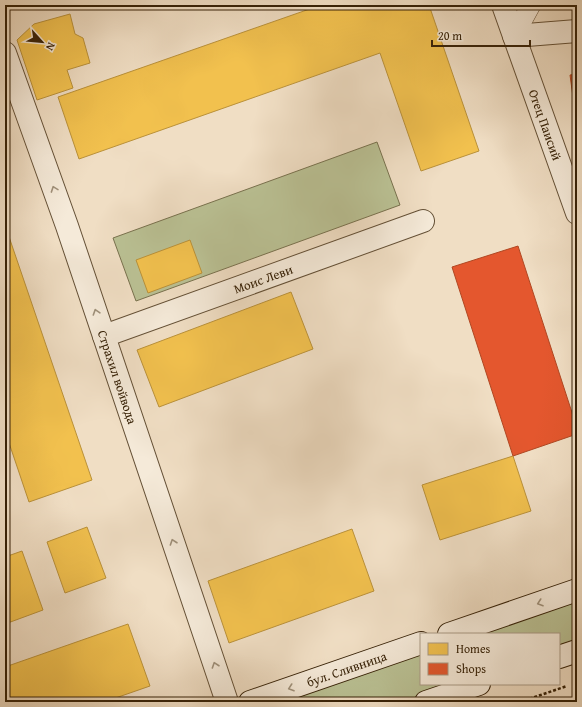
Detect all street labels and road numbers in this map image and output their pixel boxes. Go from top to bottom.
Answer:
street label: Отец Паисий [524,87,567,163]
street label: Моис Леви [231,259,295,298]
street label: Страхил войвода [93,327,143,427]
street label: бул. Сливница [304,646,390,691]

